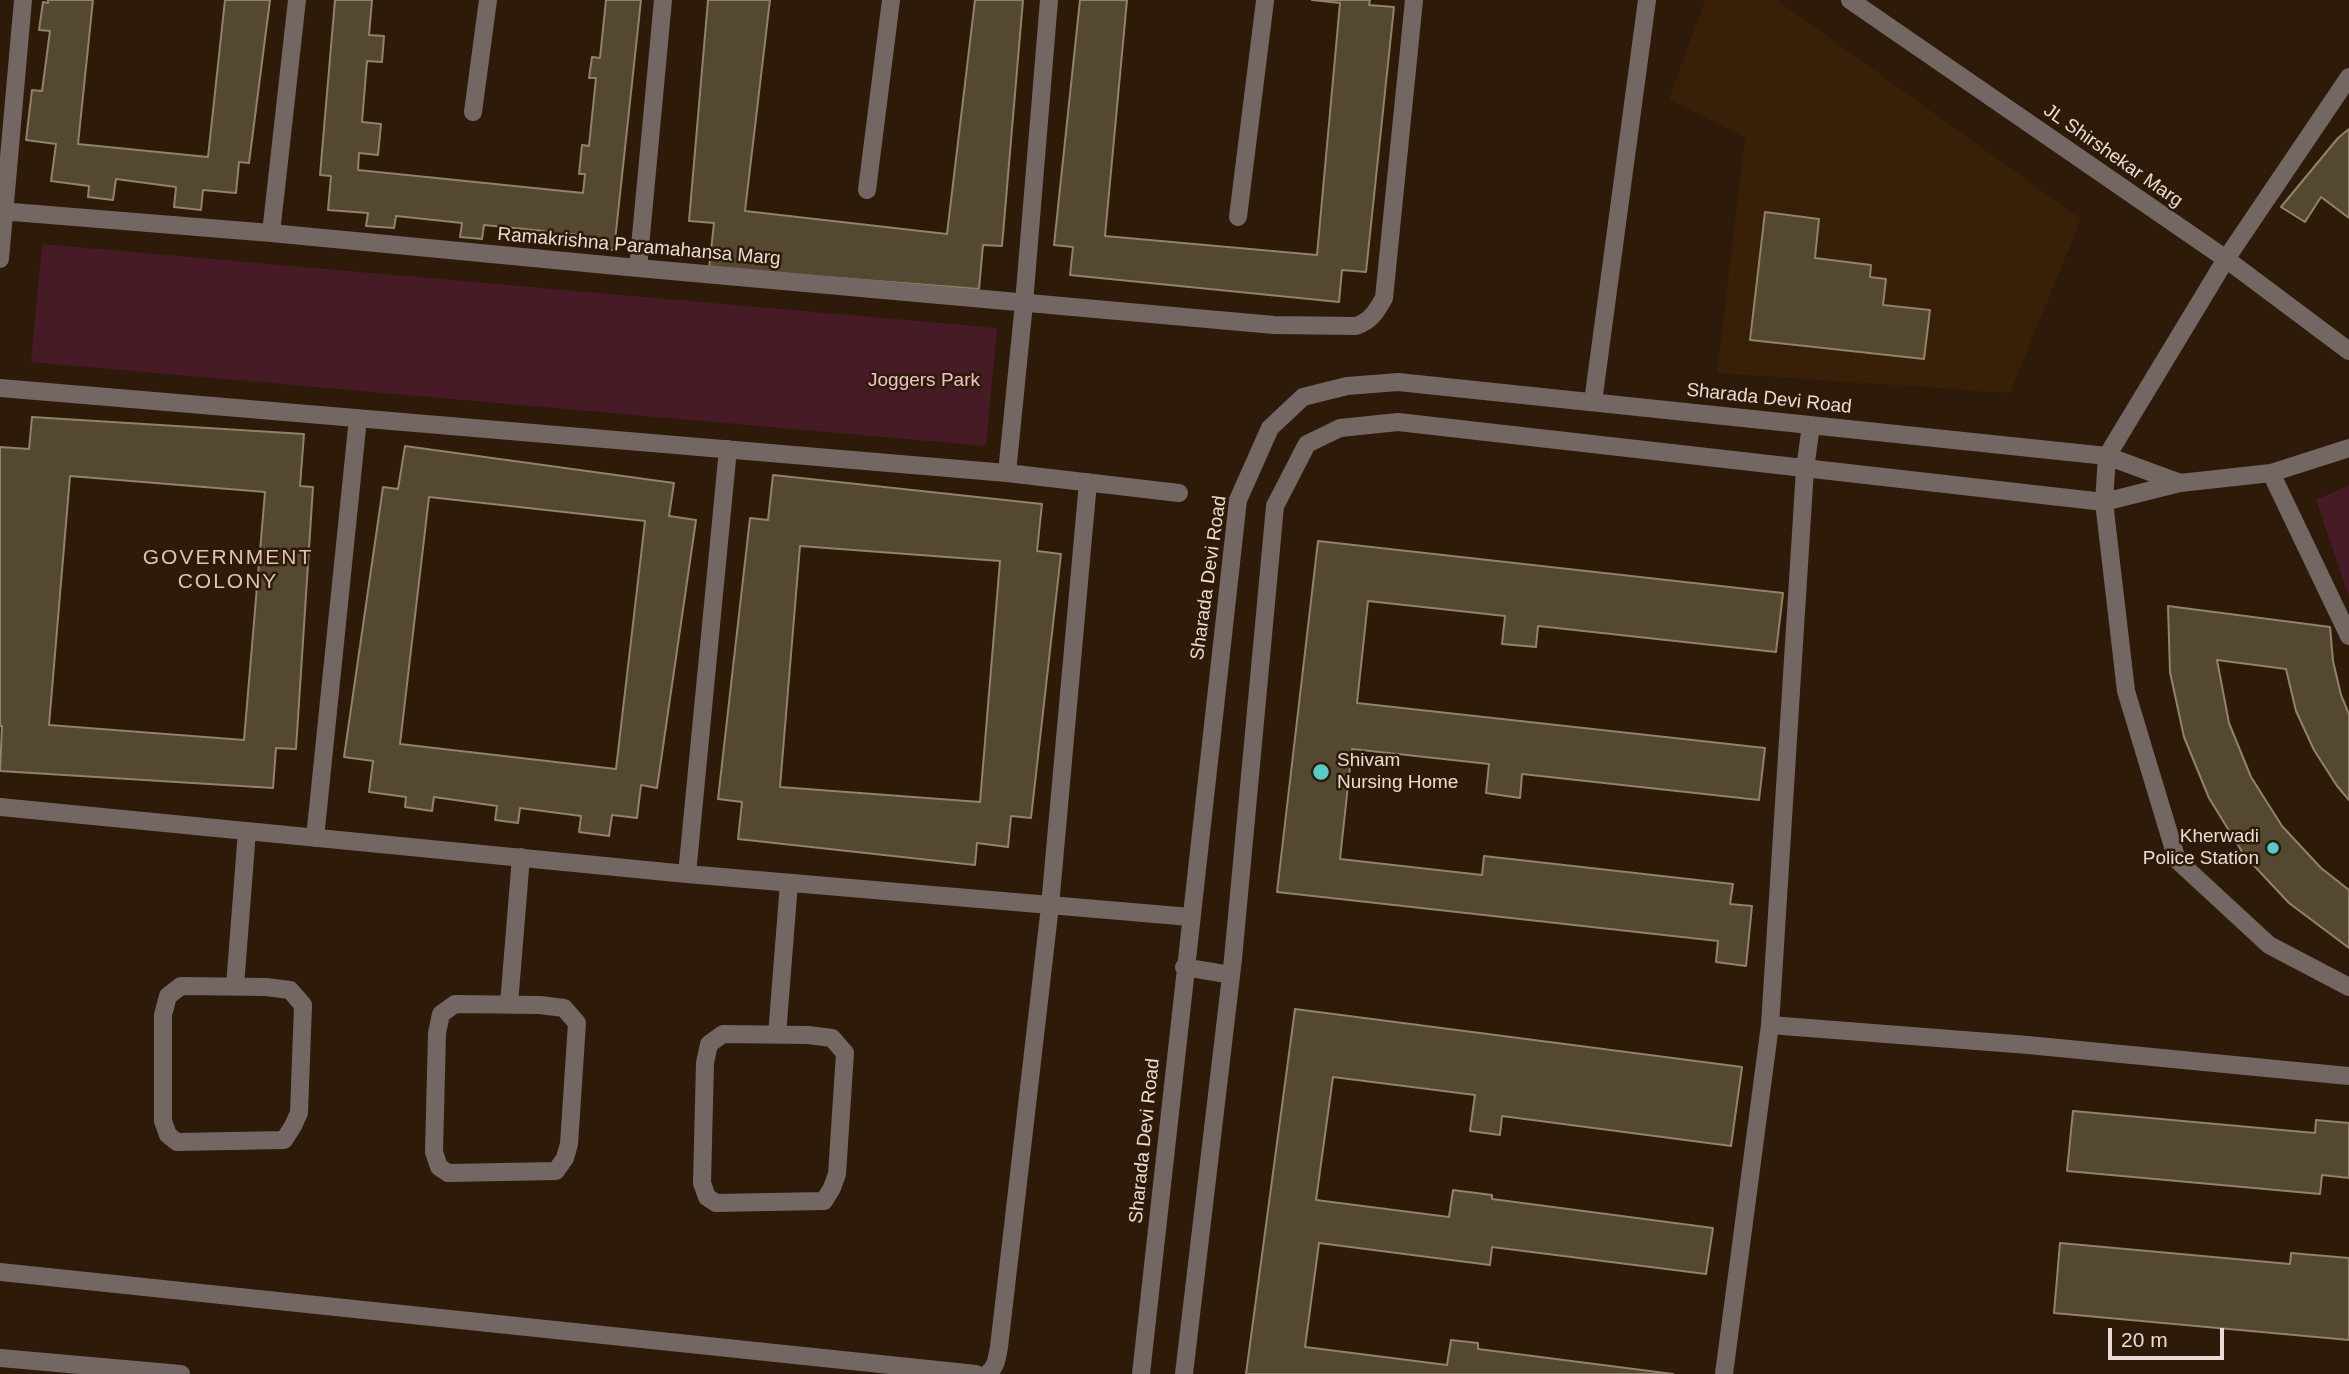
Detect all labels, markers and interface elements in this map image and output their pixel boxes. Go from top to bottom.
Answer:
street label: JL Shirshekar Marg [2039,99,2187,213]
street label: Ramakrishna Paramahansa Marg [497,223,781,271]
park label: Joggers Park [868,370,980,392]
street label: Sharada Devi Road [1685,379,1853,419]
street label: Sharada Devi Road [1186,494,1232,662]
district label: GOVERNMENT COLONY [144,545,312,595]
place label: Shivam Nursing Home [1337,750,1458,794]
marker: Shivam Nursing Home [1311,762,1331,782]
place label: Kherwadi Police Station [2143,826,2259,870]
marker: Kherwadi Police Station [2265,840,2281,856]
street label: Sharada Devi Road [1125,1057,1165,1225]
scale bar [2111,1314,2226,1358]
text: 20 m [2121,1328,2168,1351]

